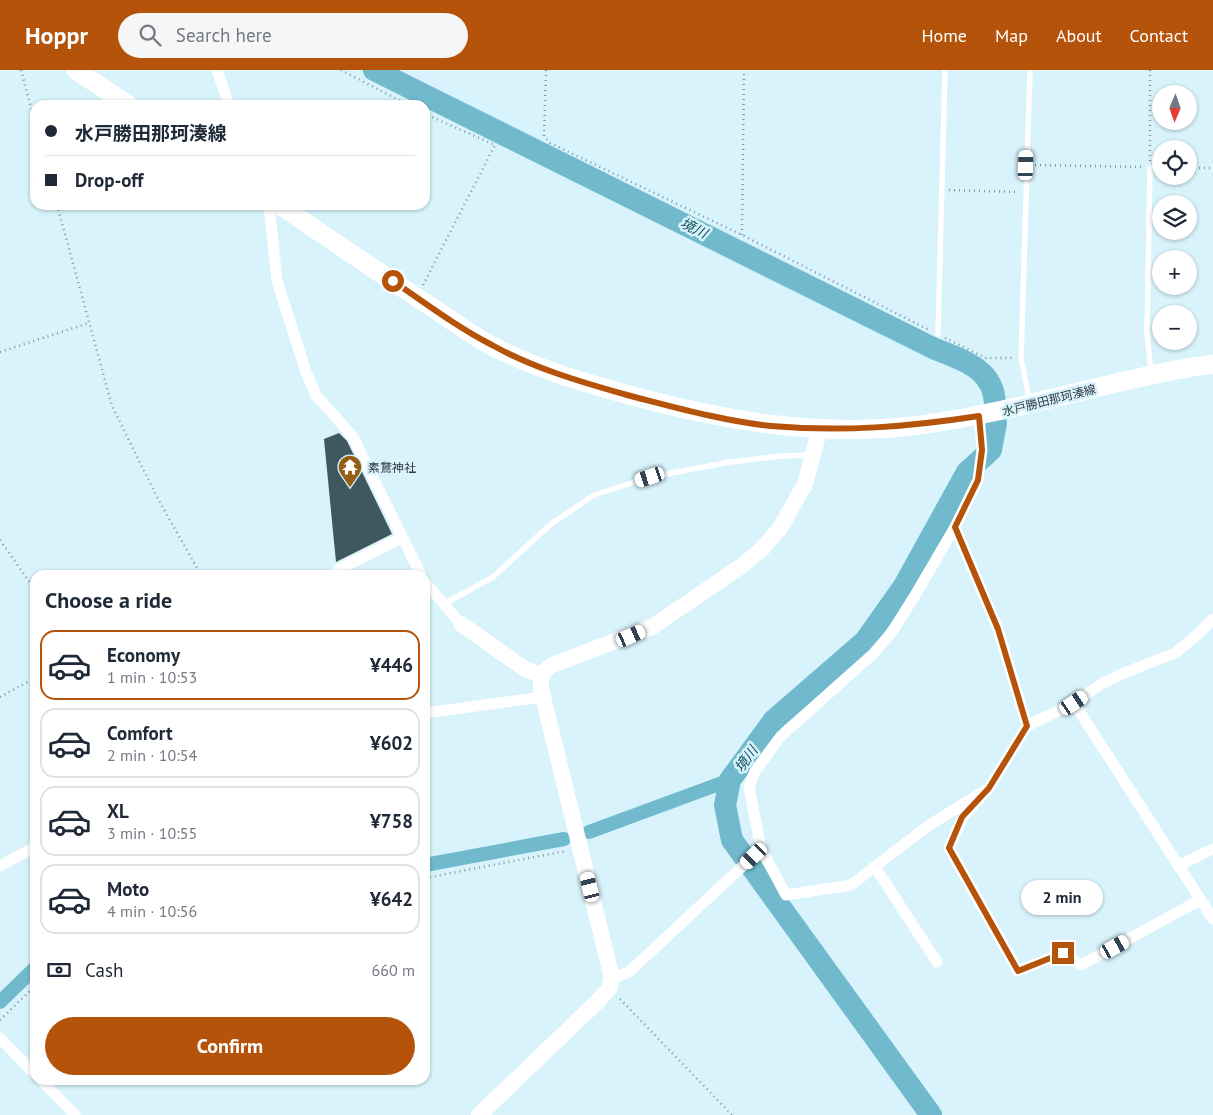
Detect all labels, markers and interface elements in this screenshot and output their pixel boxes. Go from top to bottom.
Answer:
search box [118,13,468,58]
text: Hoppr [25,20,88,51]
icon: search [136,21,164,49]
text: Search here [176,23,272,47]
text: Home [921,24,967,47]
text: Map [995,24,1028,47]
text: About [1056,24,1102,47]
text: Contact [1130,24,1188,47]
north arrow [1152,85,1198,130]
map controls [1152,85,1197,350]
text: 水戸勝田那珂湊線 [75,121,227,145]
button: locate [1152,140,1197,185]
car [1017,150,1034,180]
text: Drop-off [75,168,143,192]
button: layers [1152,195,1197,240]
water label: 境川 [677,214,712,243]
button: + [1152,250,1197,295]
route start [382,270,404,292]
button: − [1152,305,1197,350]
street label: 水戸勝田那珂湊線 [1001,381,1097,419]
temple icon: 素鵞神社 [337,454,363,488]
place label: 素鵞神社 [368,460,416,475]
car [633,465,666,489]
text: Choose a ride [45,586,172,614]
car [614,623,647,649]
icon: car [47,643,92,688]
text: Economy [107,643,180,667]
text: ¥446 [370,653,413,677]
text: 1 min · 10:53 [107,667,197,687]
car [1057,688,1090,718]
icon: car [47,721,92,766]
text: Comfort [107,721,173,745]
text: ¥602 [370,731,413,755]
water label: 境川 [730,741,763,776]
text: 2 min · 10:54 [107,745,197,765]
icon: car [47,799,92,844]
text: XL [107,799,129,823]
text: ¥758 [370,809,413,833]
text: 3 min · 10:55 [107,823,197,843]
car [737,840,770,872]
car [579,871,600,903]
icon: car [47,877,92,922]
text: Moto [107,877,149,901]
callout: 2 min [1022,880,1104,916]
text: ¥642 [370,887,413,911]
text: 2 min [1042,887,1082,907]
text: 4 min · 10:56 [107,901,197,921]
car [1098,933,1131,961]
route end [1052,942,1074,964]
icon: cash [45,956,73,984]
text: Cash [85,958,123,982]
text: 660 m [372,960,415,980]
button: Confirm [45,1017,415,1075]

